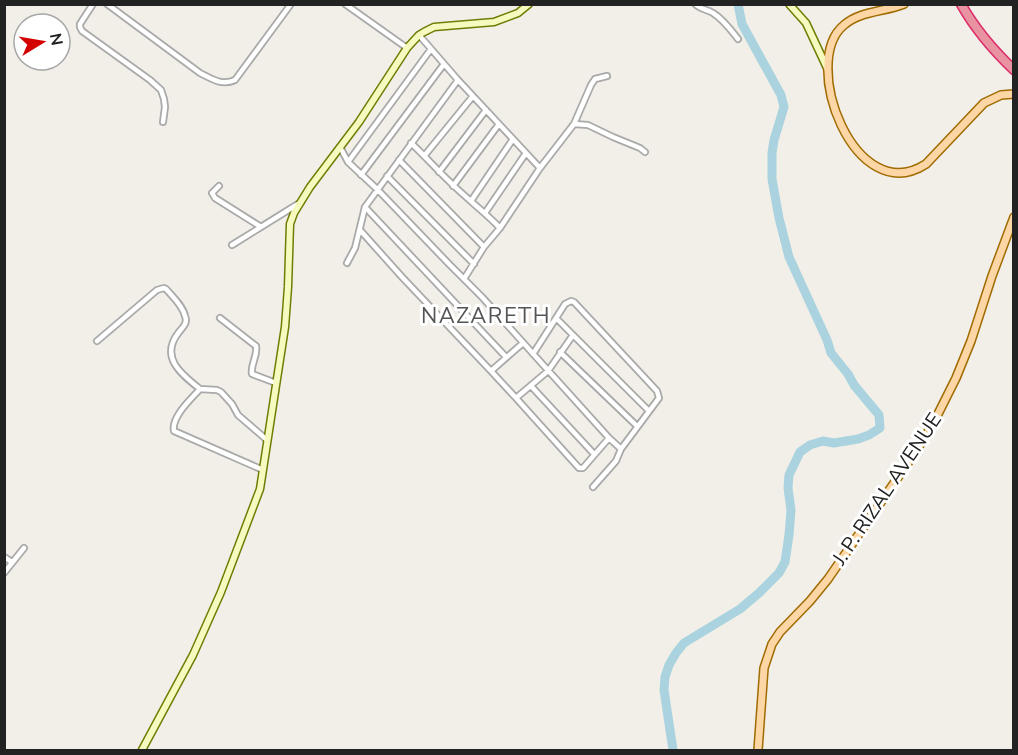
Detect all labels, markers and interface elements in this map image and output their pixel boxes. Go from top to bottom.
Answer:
north arrow [12,12,72,72]
text: N [44,31,68,47]
district label: NAZARETH [421,301,551,331]
street label: J. P. RIZAL AVENUE [826,408,948,571]

